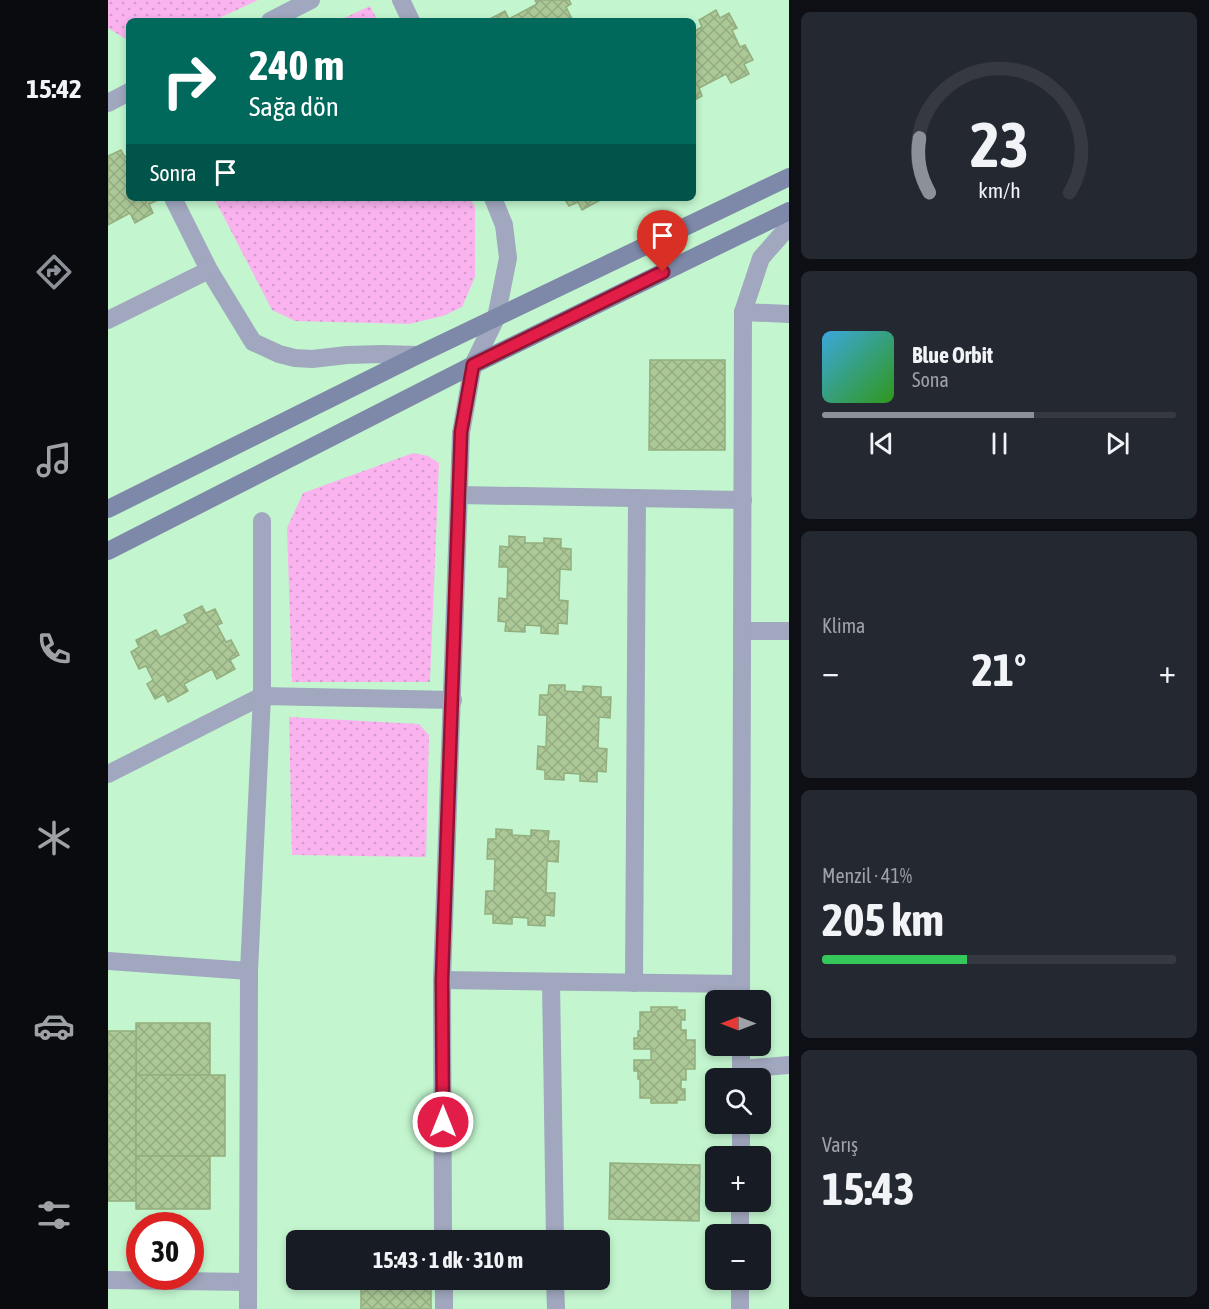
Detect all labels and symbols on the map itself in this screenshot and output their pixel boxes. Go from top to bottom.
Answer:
pin [637,210,688,272]
north arrow [705,990,771,1056]
position arrow [411,1090,475,1154]
speed limit sign: 30 [126,1212,204,1290]

